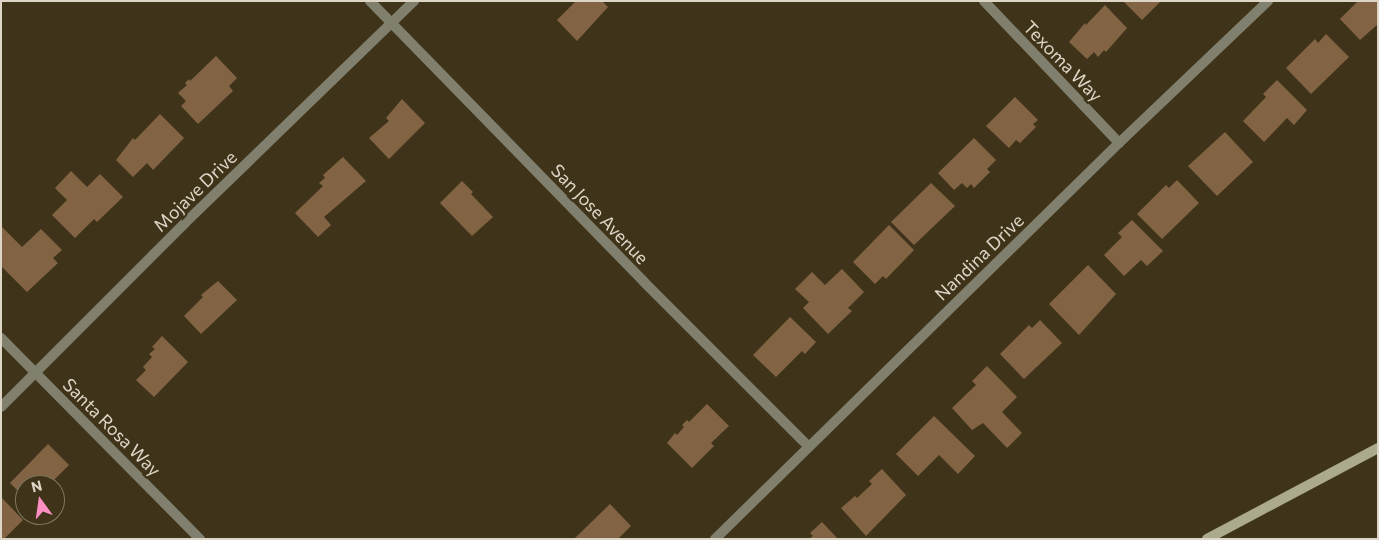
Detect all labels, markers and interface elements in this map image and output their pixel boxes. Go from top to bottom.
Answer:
street label: Texoma Way [1019,16,1107,106]
street label: Mojave Drive [149,146,241,236]
street label: San Jose Avenue [547,159,653,269]
street label: Nandina Drive [930,209,1028,305]
street label: Santa Rosa Way [59,374,165,480]
north arrow [15,475,65,525]
text: N [29,476,44,495]

